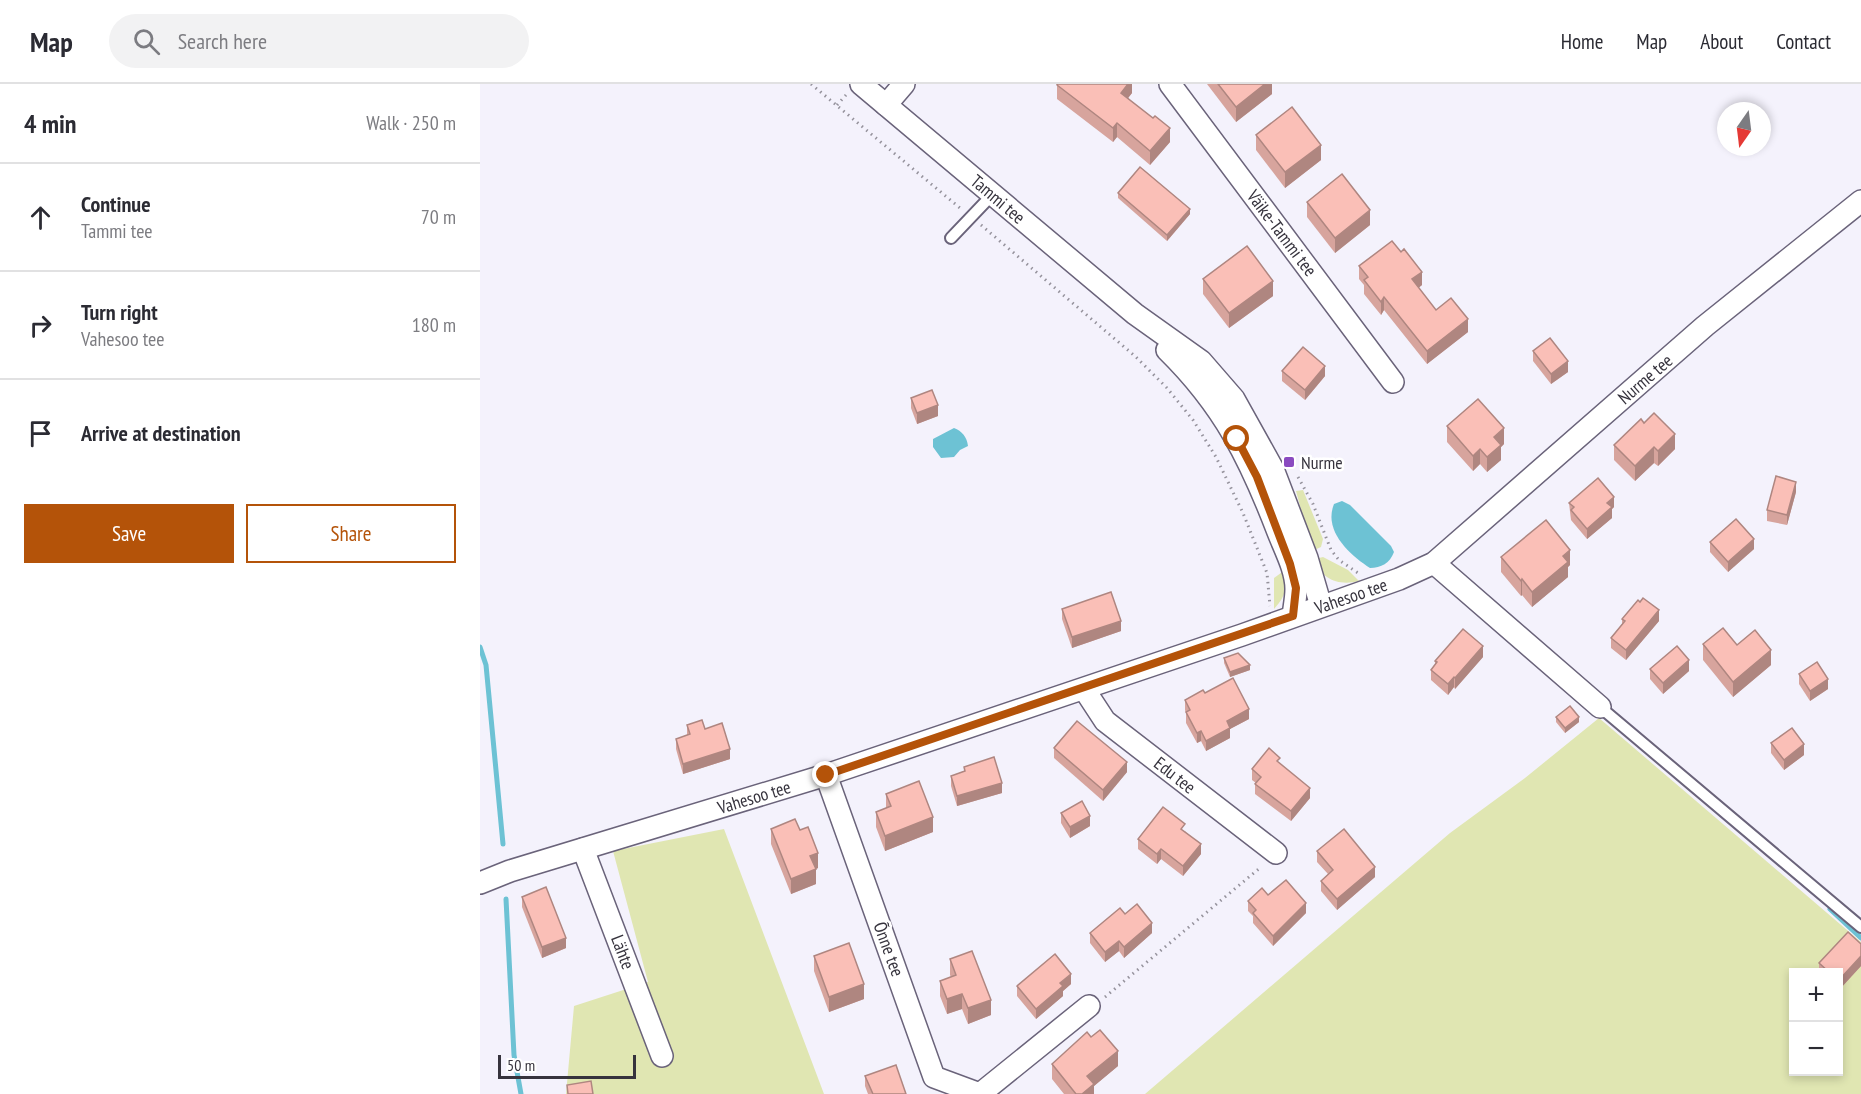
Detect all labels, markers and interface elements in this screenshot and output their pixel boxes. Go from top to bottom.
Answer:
search box [109,14,529,68]
text: Map [30,23,73,60]
icon: search [130,25,163,58]
text: Search here [178,27,267,55]
text: Home [1561,28,1603,55]
text: Map [1636,28,1667,55]
text: About [1700,28,1743,55]
text: Contact [1776,28,1831,55]
north arrow [1717,102,1771,156]
text: 4 min [24,107,77,140]
text: Walk · 250 m [366,110,456,136]
street label: Tammi tee [966,169,1030,229]
street label: Väike-Tammi tee [1241,184,1322,281]
text: Continue [81,190,151,218]
icon: ahead [24,201,57,234]
text: 70 m [421,204,456,230]
text: Tammi tee [81,218,153,244]
text: Turn right [81,298,158,326]
icon: right [24,309,57,342]
text: 180 m [412,312,456,338]
text: Vahesoo tee [81,326,164,352]
street label: Nurme tee [1613,349,1677,409]
icon: arrive [24,417,57,450]
text: Arrive at destination [81,419,241,447]
route start [1223,425,1249,451]
place label: Nurme [1301,451,1343,474]
marker: Nurme [1282,455,1296,469]
button: Save [24,504,234,563]
button: Share [246,504,456,563]
street label: Vahesoo tee [1311,573,1390,619]
street label: Edu tee [1150,752,1200,798]
route end [812,761,838,787]
street label: Vahesoo tee [714,775,793,819]
street label: Õnne tee [869,919,909,979]
street label: Lähte [606,932,640,972]
map controls [1789,968,1843,1076]
button: + [1789,968,1843,1022]
button: − [1789,1022,1843,1076]
scale bar [498,1052,636,1080]
text: 50 m [507,1055,535,1075]

